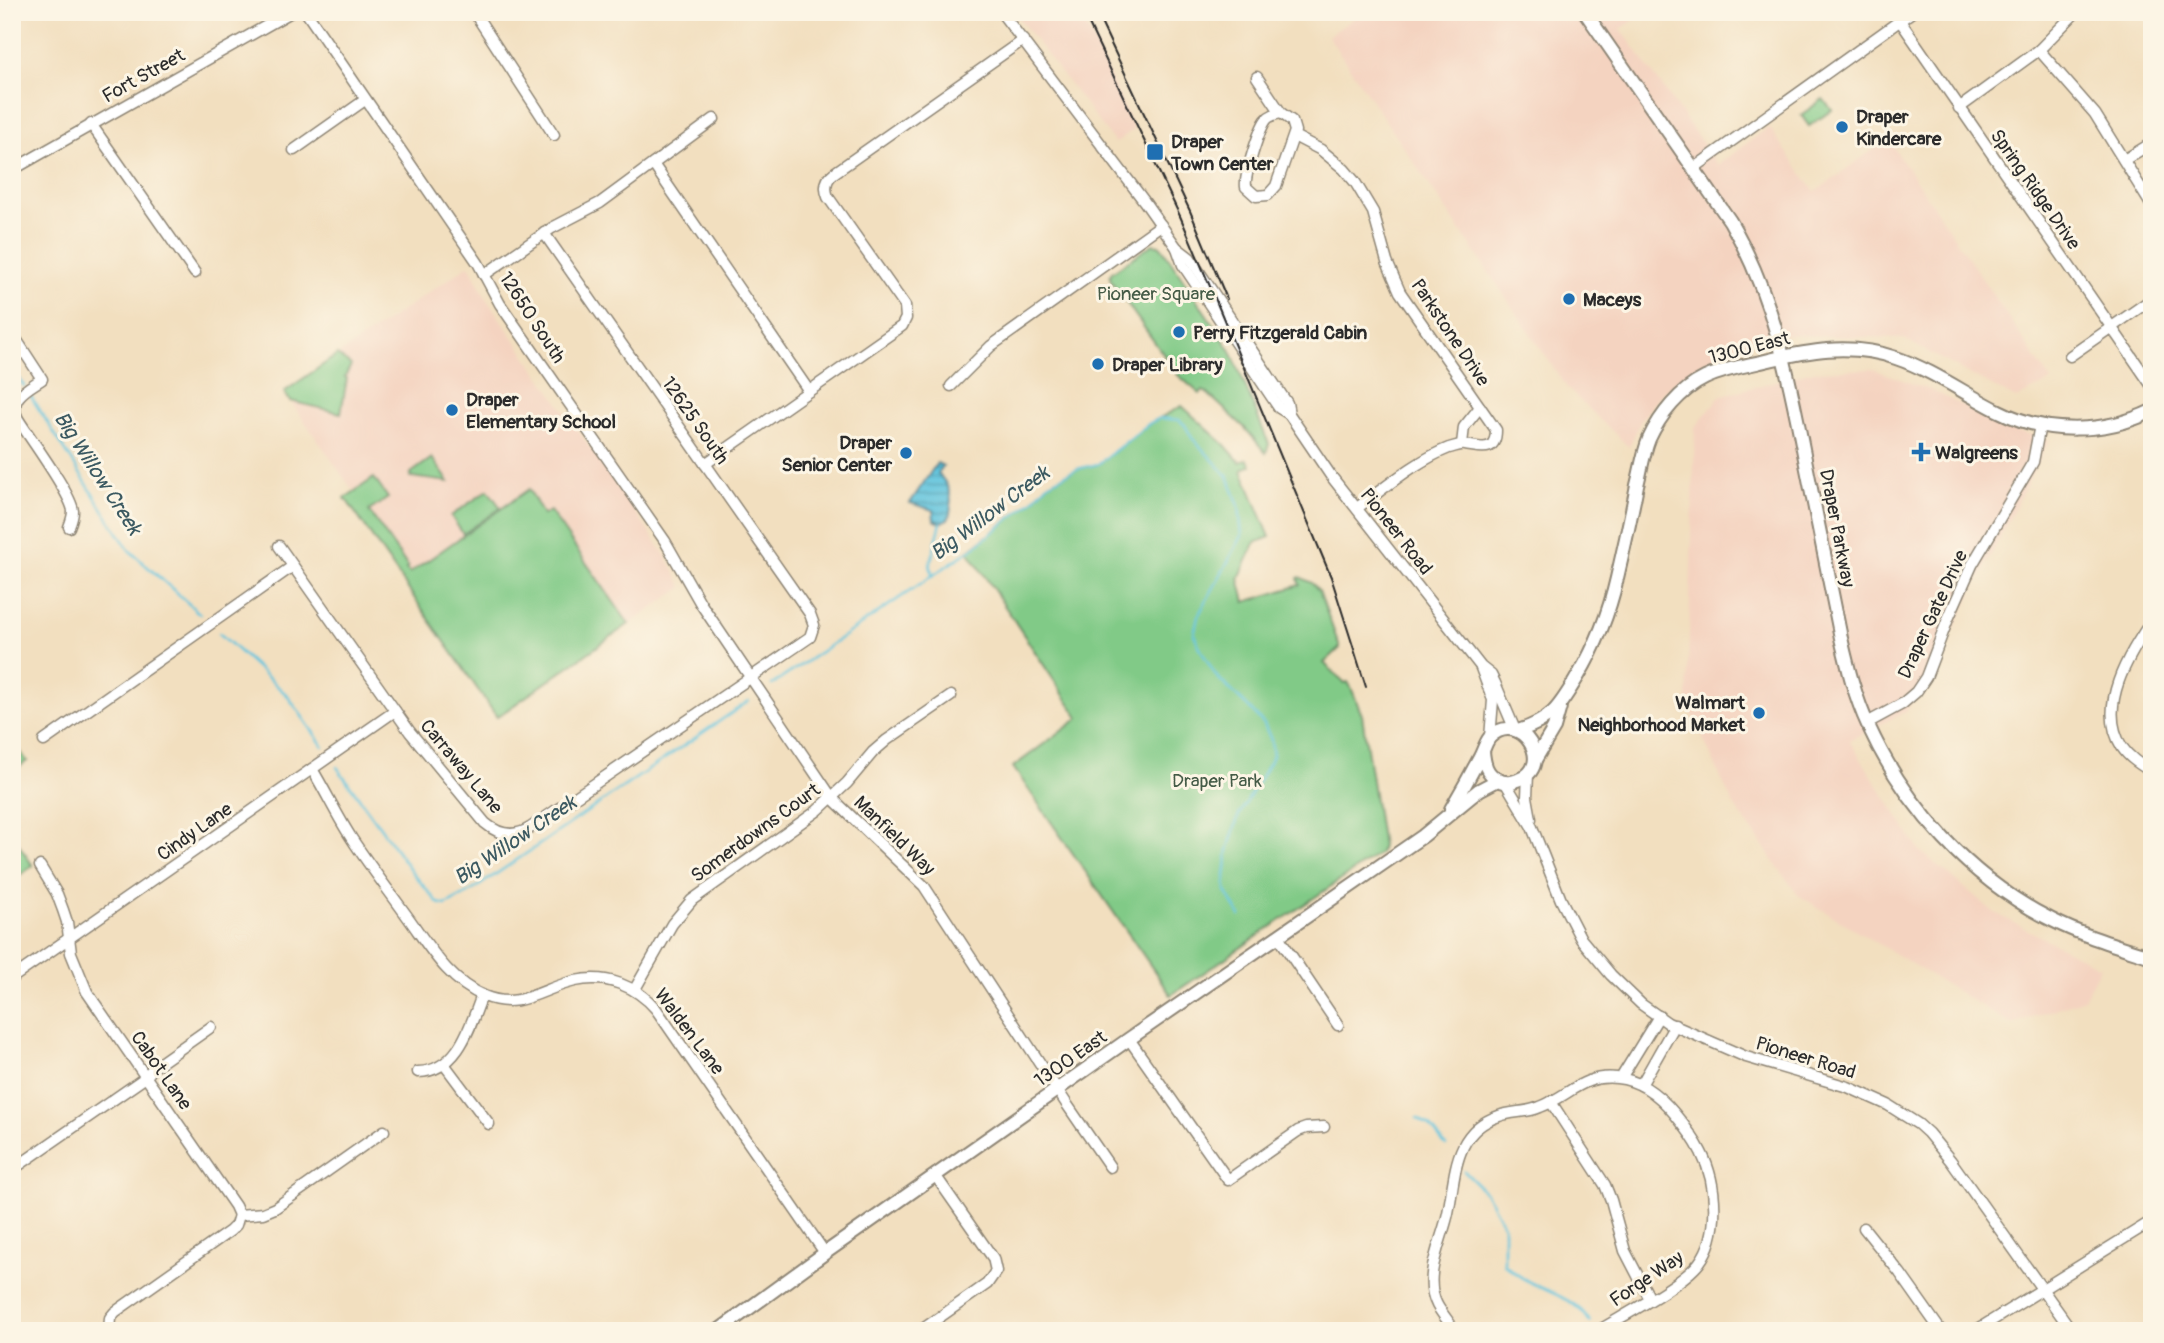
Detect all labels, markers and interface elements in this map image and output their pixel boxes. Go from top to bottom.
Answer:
street label: Fort Street [98,43,189,108]
place label: Draper Kindercare [1856,105,1942,151]
marker: Draper Kindercare [1834,119,1850,135]
street label: Spring Ridge Drive [1985,125,2086,255]
place label: Draper Town Center [1170,130,1274,176]
marker: Draper Town Center [1145,142,1165,162]
street label: 12650 South [494,267,571,368]
street label: Parkstone Drive [1405,274,1495,391]
park label: Pioneer Square [1097,282,1216,306]
place label: Maceys [1583,288,1642,312]
marker: Maceys [1561,291,1577,307]
place label: Perry Fitzgerald Cabin [1193,321,1368,345]
marker: Perry Fitzgerald Cabin [1171,324,1187,340]
street label: 1300 East [1706,326,1793,370]
place label: Draper Library [1112,353,1224,377]
marker: Draper Library [1090,356,1106,372]
street label: 12625 South [656,372,734,469]
place label: Draper Elementary School [466,388,616,434]
marker: Draper Elementary School [444,402,460,418]
water label: Big Willow Creek [48,406,149,542]
place label: Draper Senior Center [782,431,892,477]
place label: Walgreens [1935,441,2018,465]
marker: Walgreens [1913,444,1929,460]
marker: Draper Senior Center [898,445,914,461]
water label: Big Willow Creek [926,459,1057,567]
street label: Draper Parkway [1814,467,1860,589]
street label: Pioneer Road [1355,483,1438,580]
street label: Draper Gate Drive [1893,546,1973,683]
place label: Walmart Neighborhood Market [1577,691,1746,737]
marker: Walmart Neighborhood Market [1751,705,1767,721]
street label: Carraway Lane [415,715,508,819]
park label: Draper Park [1172,769,1262,793]
street label: Somerdowns Court [686,778,825,888]
water label: Big Willow Creek [449,788,583,891]
street label: Manfield Way [848,791,940,881]
street label: Cindy Lane [152,797,237,866]
street label: Walden Lane [649,984,730,1080]
street label: 1300 East [1030,1025,1112,1092]
street label: Cabot Lane [125,1026,197,1115]
street label: Pioneer Road [1753,1031,1859,1085]
street label: Forge Way [1605,1245,1688,1312]

